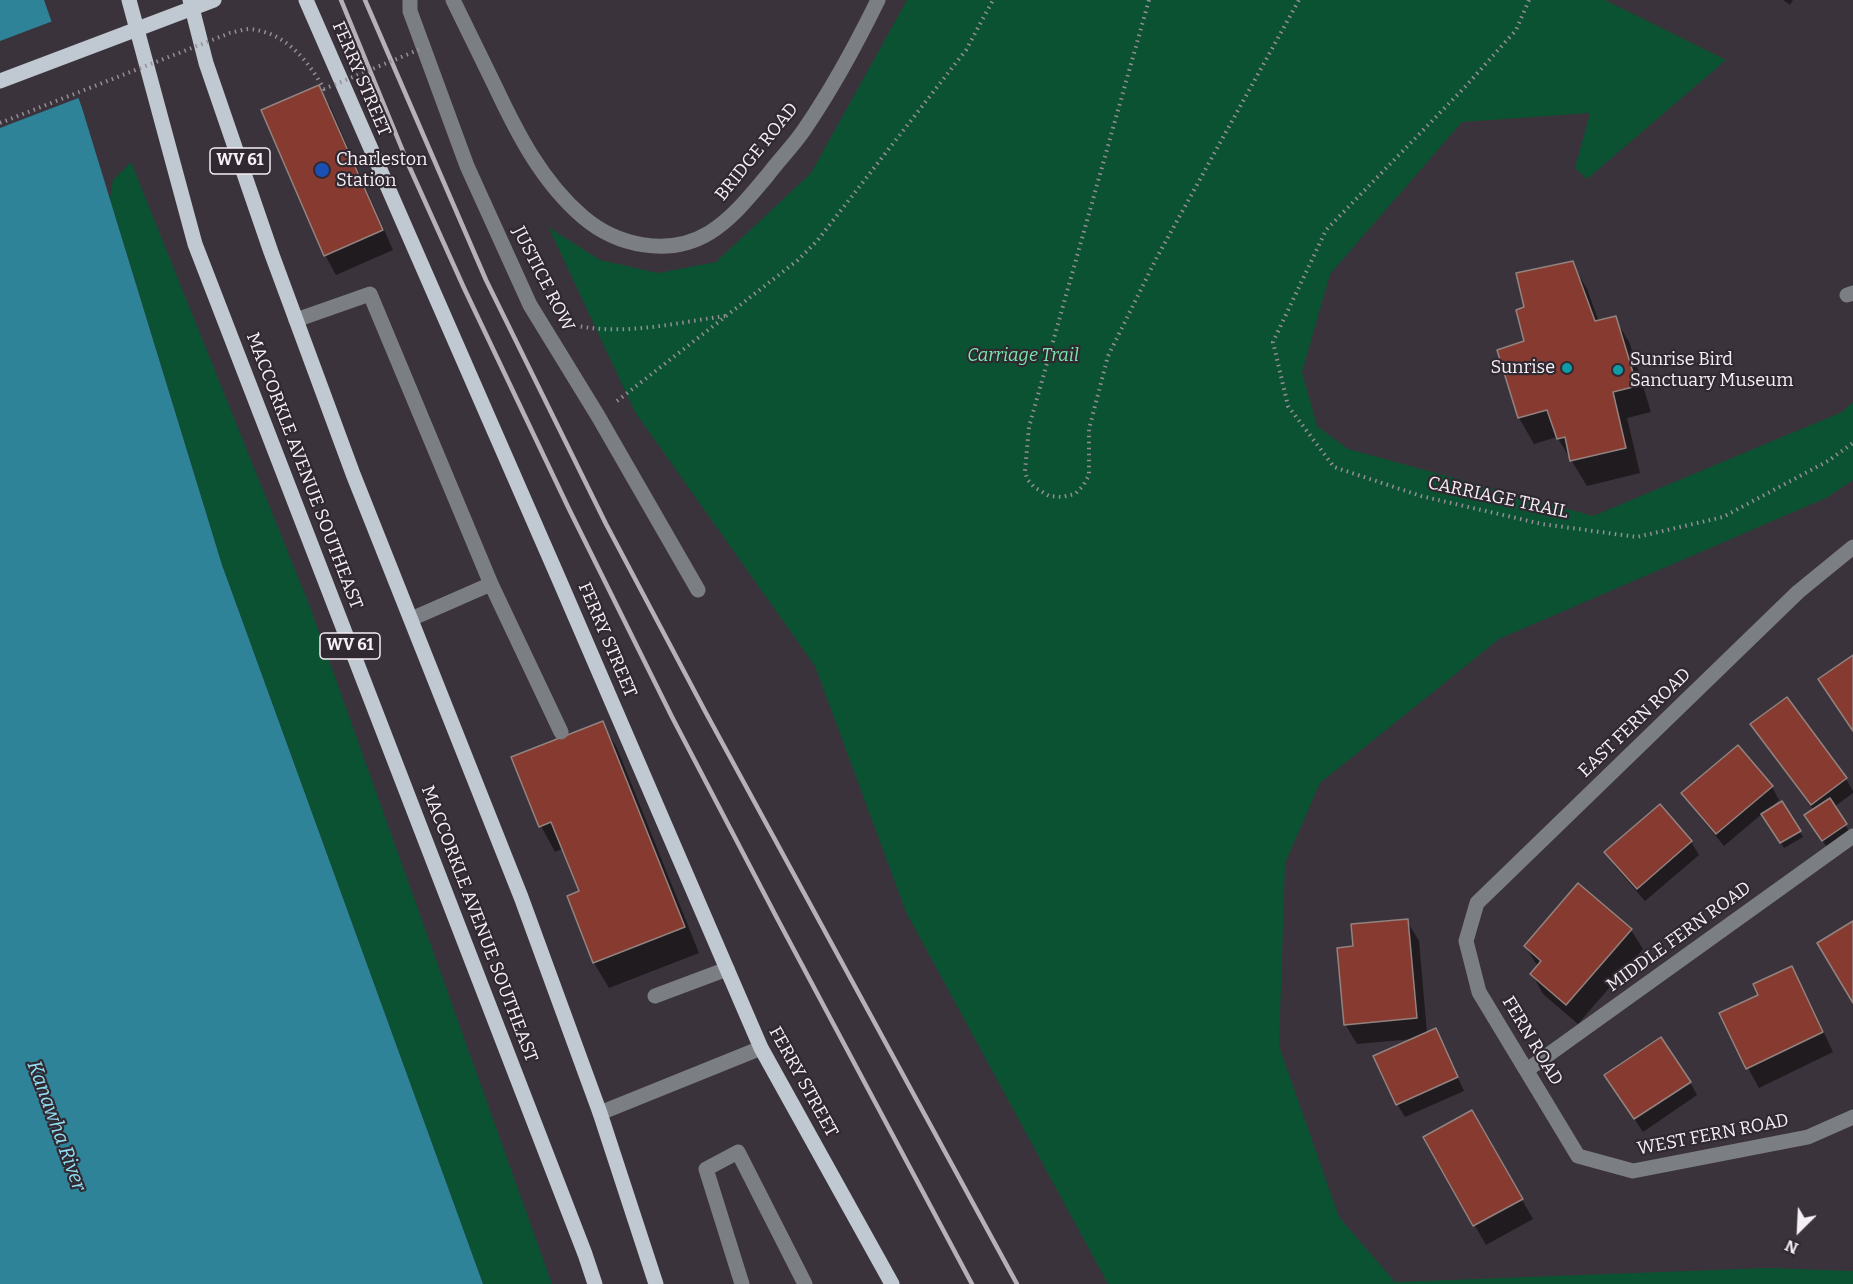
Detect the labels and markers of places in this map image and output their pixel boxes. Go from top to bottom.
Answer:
place label: Charleston Station [336,149,427,192]
marker: Charleston Station [313,161,331,179]
place label: Sunrise Bird Sanctuary Museum [1630,349,1793,392]
place label: Sunrise [1490,357,1555,379]
marker: Sunrise [1560,361,1574,375]
marker: Sunrise Bird Sanctuary Museum [1611,363,1625,377]

